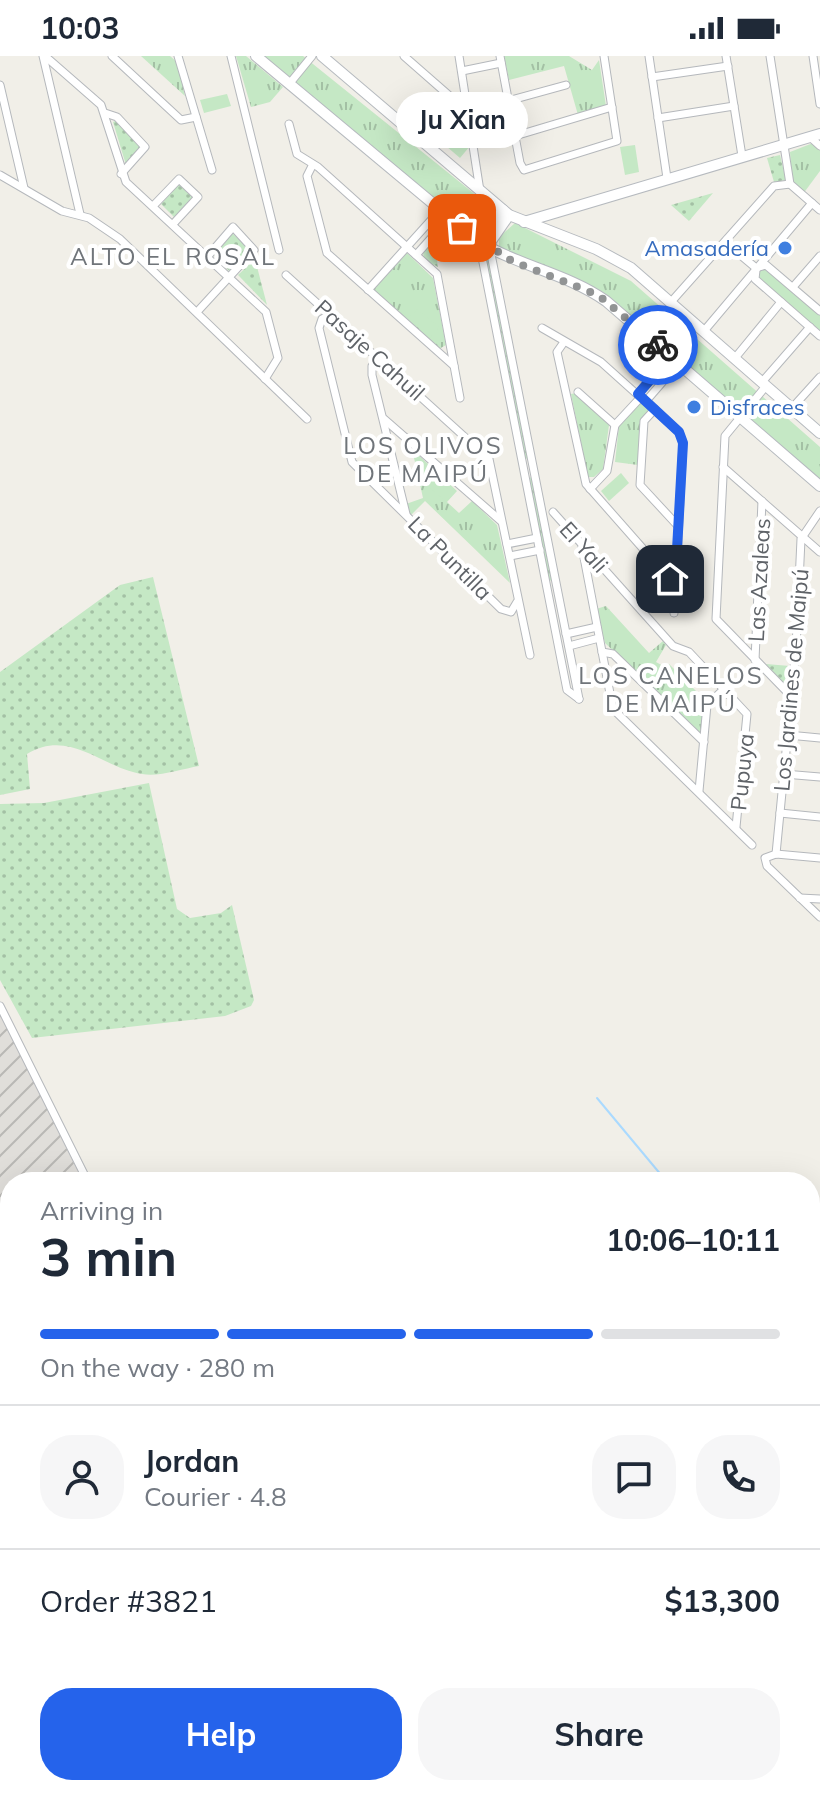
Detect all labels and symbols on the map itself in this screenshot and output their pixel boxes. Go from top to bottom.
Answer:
callout: Ju Xian [396,92,528,148]
pin [428,194,496,262]
place label: Amasadería [645,234,769,262]
marker: Amasadería [776,239,794,257]
district label: ALTO EL ROSAL [70,241,276,271]
street label: Pasaje Cahuil [309,293,431,407]
courier [618,305,698,385]
place label: Disfraces [710,393,805,421]
marker: Disfraces [685,398,703,416]
district label: LOS OLIVOS DE MAIPÚ [343,430,503,488]
street label: La Puntilla [402,510,498,606]
street label: El Yali [554,516,614,578]
street label: Las Azaleas [742,517,776,643]
pin [636,545,704,613]
street label: Los Jardines de Maipú [767,567,815,793]
district label: LOS CANELOS DE MAIPÚ [578,660,764,718]
street label: Pupuya [724,732,760,812]

